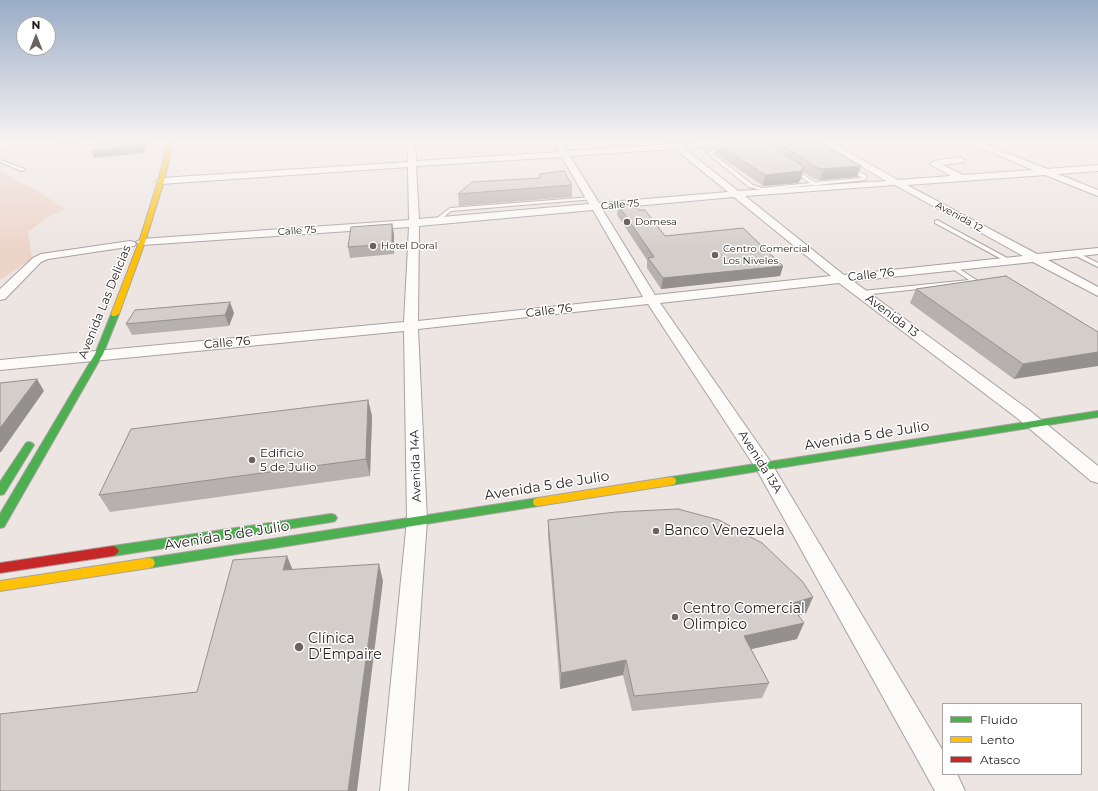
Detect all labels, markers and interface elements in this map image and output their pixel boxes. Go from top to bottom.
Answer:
north arrow [16,16,56,56]
text: N [32,18,40,32]
street label: Calle 75 [600,197,640,213]
street label: Avenida 12 [933,199,985,235]
place label: Domesa [635,216,677,228]
marker: Domesa [622,217,632,227]
street label: Calle 75 [277,224,317,238]
place label: Hotel Doral [381,240,437,252]
marker: Hotel Doral [368,241,378,251]
street label: Avenida Las Delicias [76,243,134,361]
place label: Centro Comercial Los Niveles [723,243,810,266]
marker: Centro Comercial Los Niveles [710,250,720,260]
street label: Calle 76 [847,265,895,285]
street label: Avenida 13 [863,291,921,341]
street label: Calle 76 [525,301,573,321]
street label: Calle 76 [203,334,251,352]
street label: Avenida 5 de Julio [803,418,931,454]
street label: Avenida 13A [735,428,785,496]
street label: Avenida 14A [408,430,424,502]
place label: Edificio 5 de Julio [260,446,317,474]
marker: Edificio 5 de Julio [247,455,257,465]
street label: Avenida 5 de Julio [483,468,611,504]
street label: Avenida 5 de Julio [163,518,291,554]
place label: Banco Venezuela [664,523,785,539]
marker: Banco Venezuela [651,526,661,536]
place label: Centro Comercial Olimpico [683,601,805,634]
marker: Centro Comercial Olimpico [670,612,680,622]
place label: Clínica D'Empaire [308,631,382,664]
marker: Clínica D'Empaire [293,641,305,653]
legend [942,703,1082,775]
text: Fluido [980,712,1018,727]
text: Lento [980,732,1015,747]
text: Atasco [980,752,1020,767]

